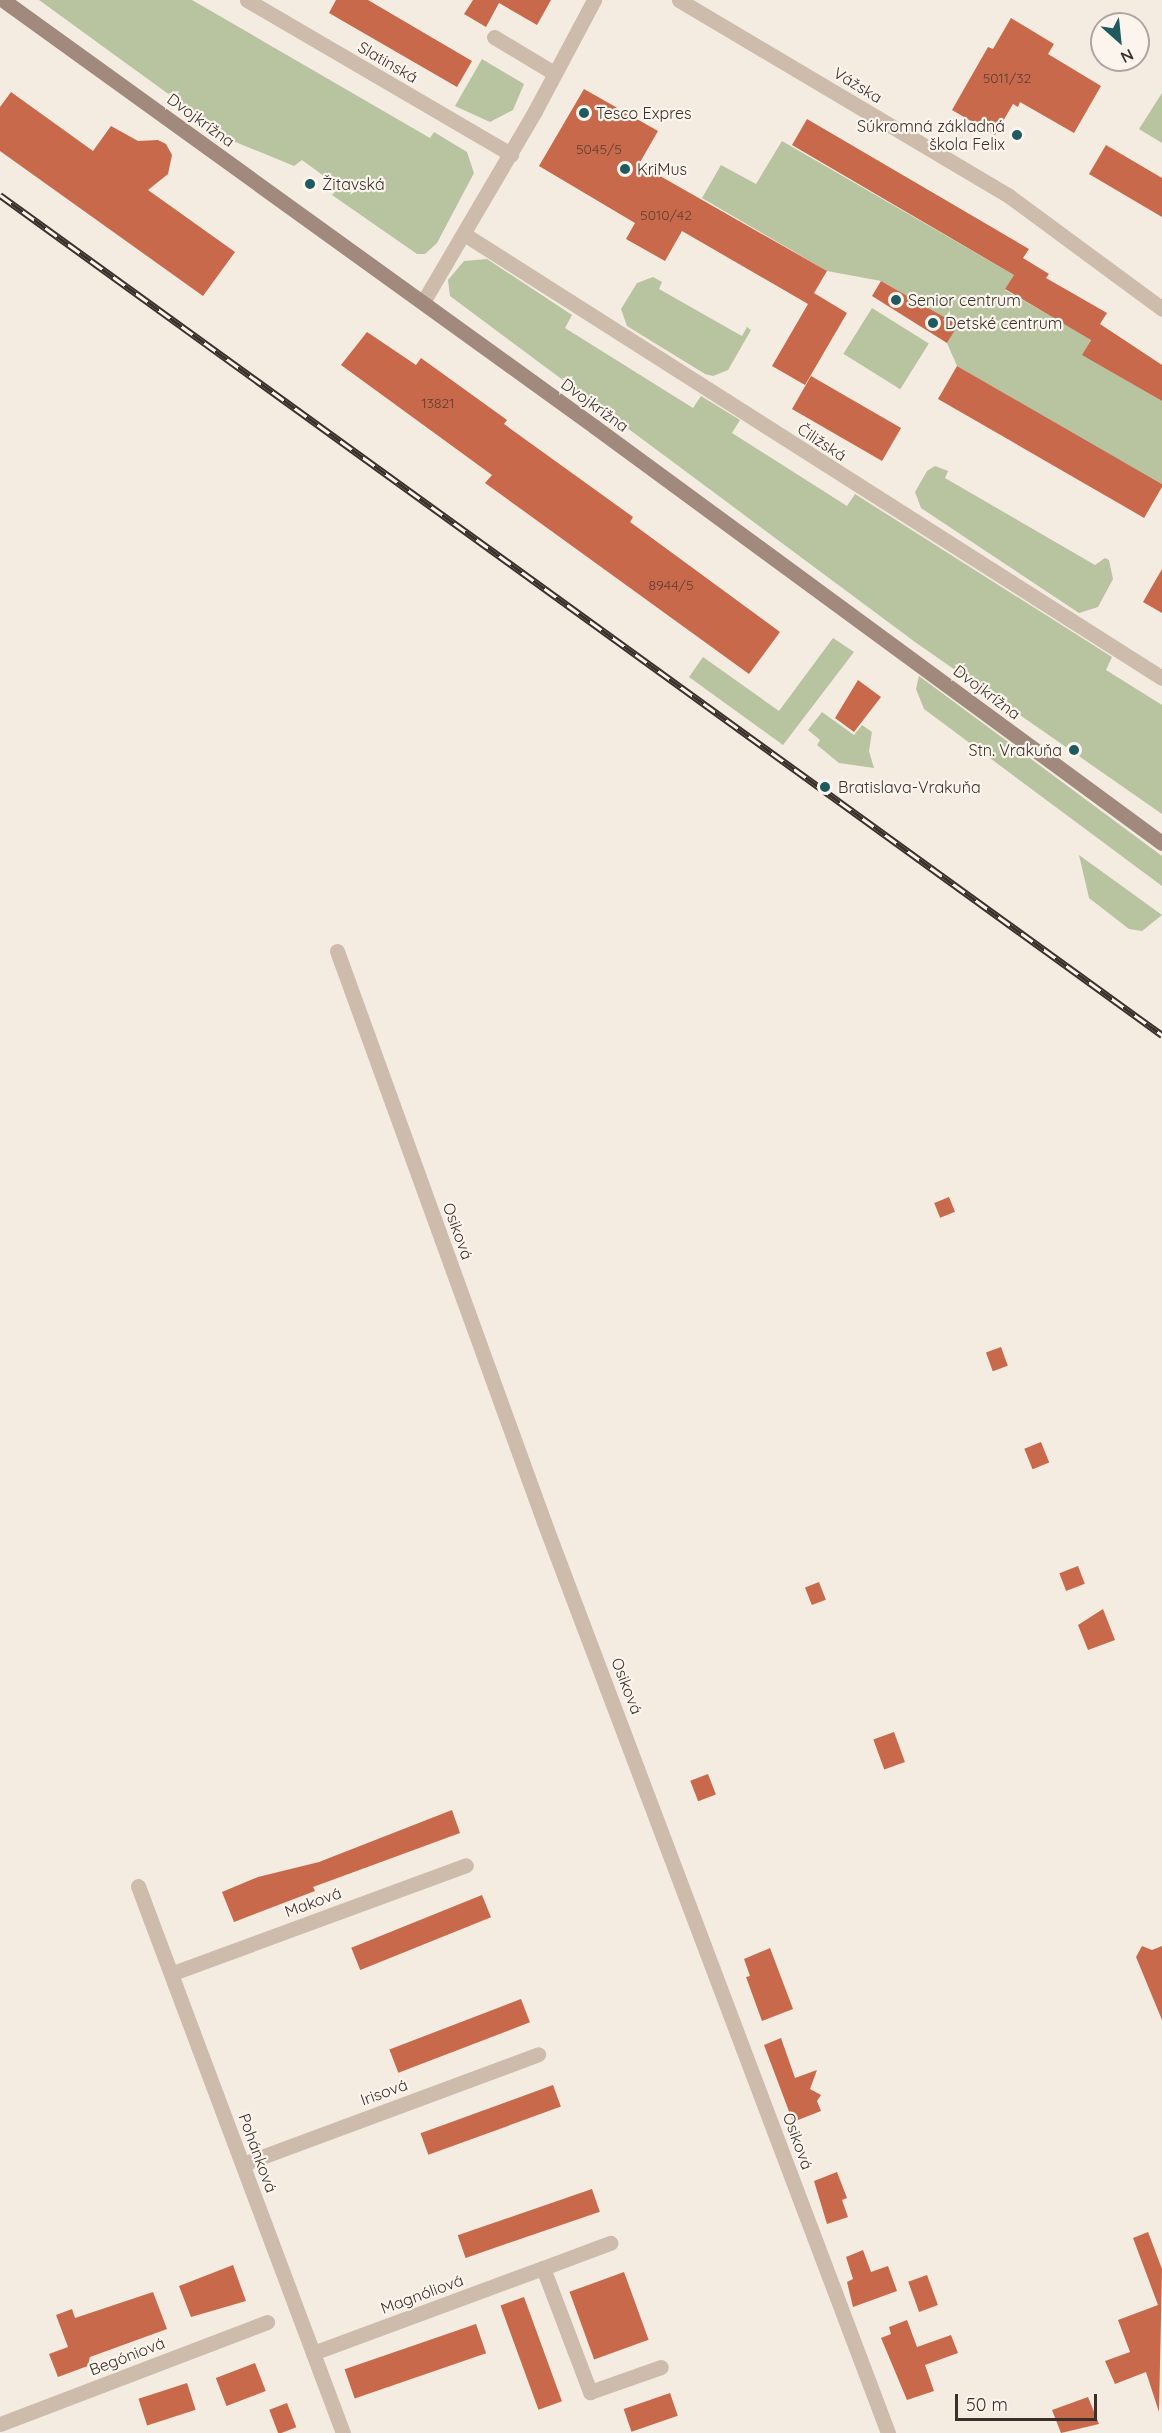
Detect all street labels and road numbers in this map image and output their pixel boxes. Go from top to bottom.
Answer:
street label: Slatinská [355,37,421,87]
street label: Vážska [830,63,886,107]
street label: Dvojkrížna [164,89,238,151]
street label: Dvojkrížna [558,374,632,436]
street label: Čiližská [794,419,850,465]
street label: Dvojkrížna [950,661,1024,723]
street label: Osiková [439,1200,477,1262]
street label: Osiková [607,1655,647,1717]
street label: Maková [282,1883,344,1921]
street label: Irisová [358,2075,410,2109]
street label: Osiková [779,2110,817,2172]
street label: Pohánková [235,2111,281,2195]
street label: Magnóliová [378,2270,466,2318]
street label: Begóniová [87,2333,167,2379]

